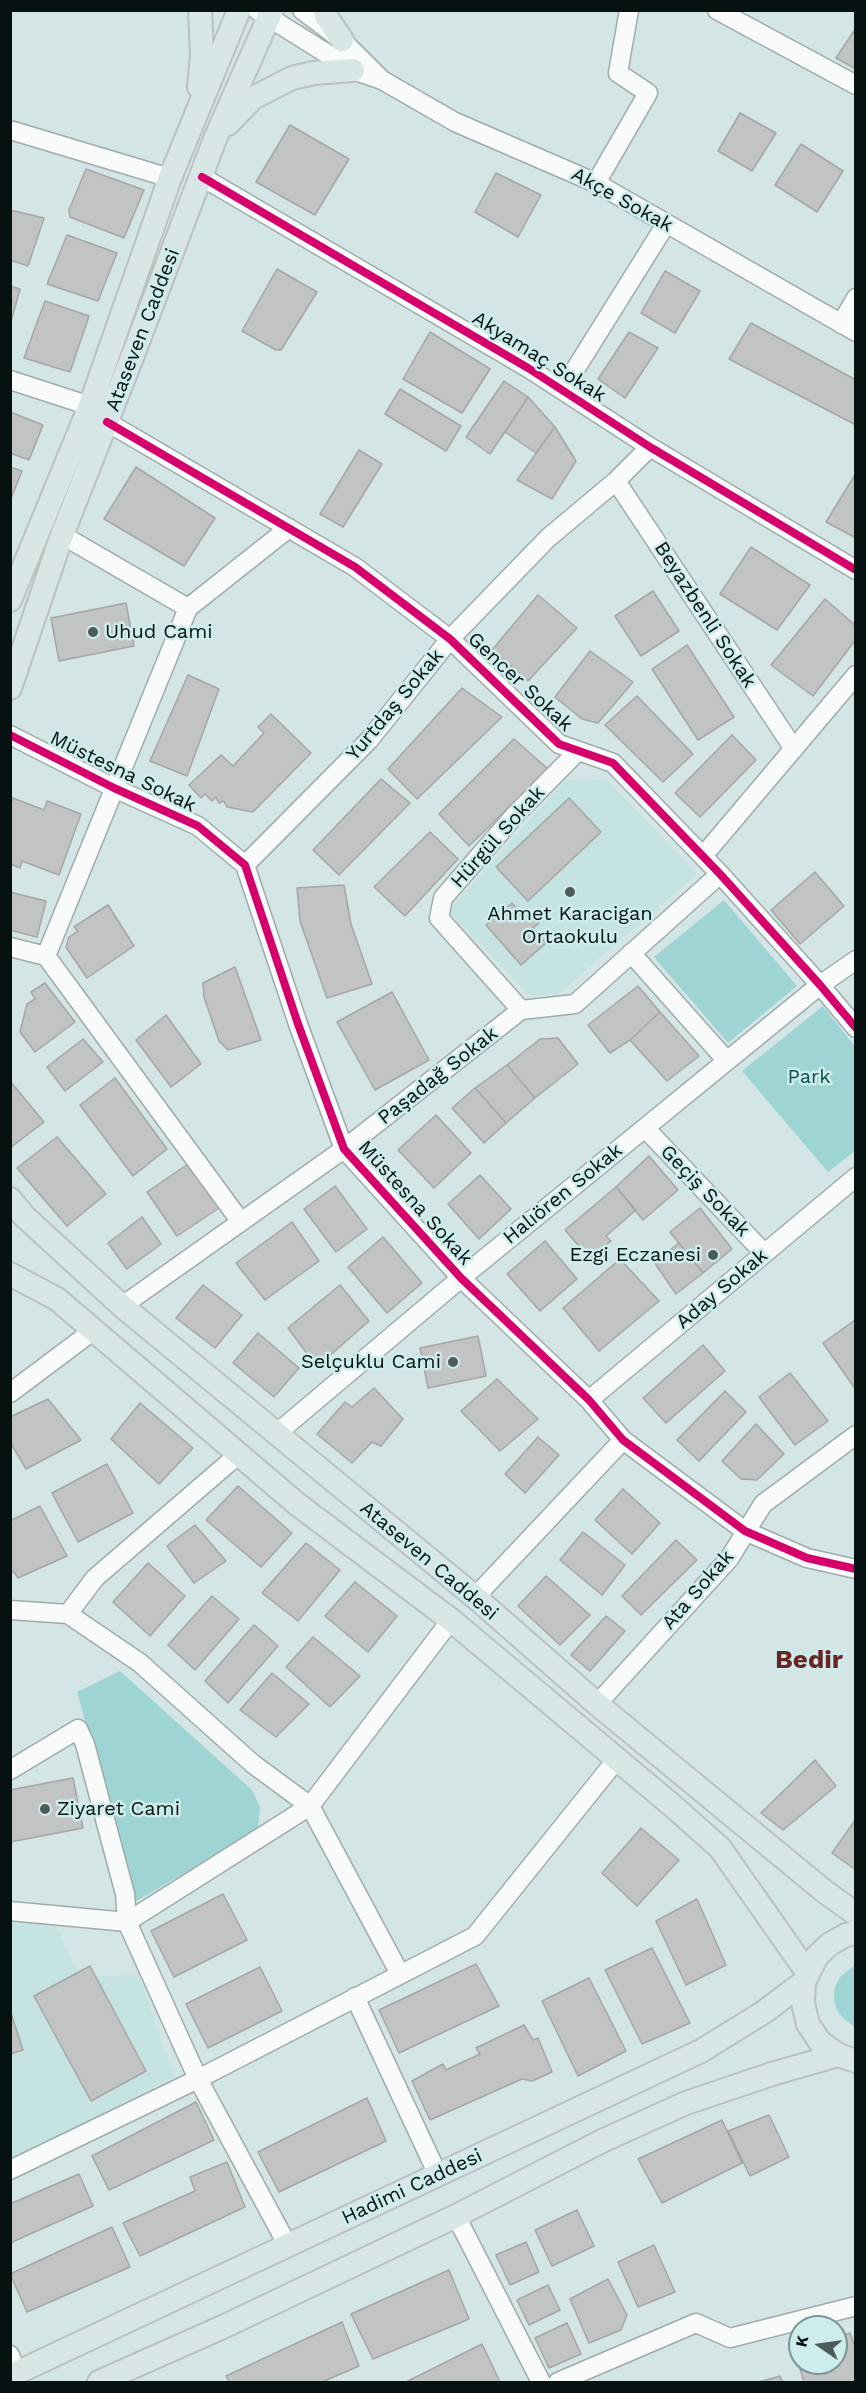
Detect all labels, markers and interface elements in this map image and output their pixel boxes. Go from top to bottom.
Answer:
street label: Akçe Sokak [567,162,677,238]
street label: Ataseven Caddesi [101,245,185,415]
street label: Akyamaç Sokak [468,306,610,408]
street label: Beyazbenli Sokak [649,537,761,693]
place label: Uhud Cami [105,620,213,644]
marker: Uhud Cami [86,625,100,639]
street label: Gencer Sokak [463,627,577,737]
street label: Yurtdaş Sokak [341,644,449,766]
street label: Müstesna Sokak [46,726,200,818]
street label: Hürgül Sokak [446,781,550,893]
marker: Ahmet Karacigan Ortaokulu [563,885,577,899]
place label: Ahmet Karacigan Ortaokulu [487,902,653,949]
street label: Paşadağ Sokak [373,1022,503,1130]
park label: Park [787,1065,831,1089]
street label: Müstesna Sokak [353,1136,477,1270]
street label: Halıören Sokak [499,1139,627,1249]
street label: Geçiş Sokak [655,1140,755,1242]
place label: Ezgi Eczanesi [569,1243,701,1267]
street label: Aday Sokak [671,1244,773,1334]
marker: Ezgi Eczanesi [706,1248,720,1262]
place label: Selçuklu Cami [301,1350,441,1374]
marker: Selçuklu Cami [446,1355,460,1369]
street label: Ataseven Caddesi [355,1496,503,1626]
street label: Ata Sokak [657,1545,739,1635]
district label: Bedir [775,1644,843,1676]
place label: Ziyaret Cami [57,1797,180,1821]
marker: Ziyaret Cami [38,1802,52,1816]
street label: Hadimi Caddesi [338,2144,486,2230]
north arrow [788,2315,848,2375]
text: K [791,2334,812,2349]

